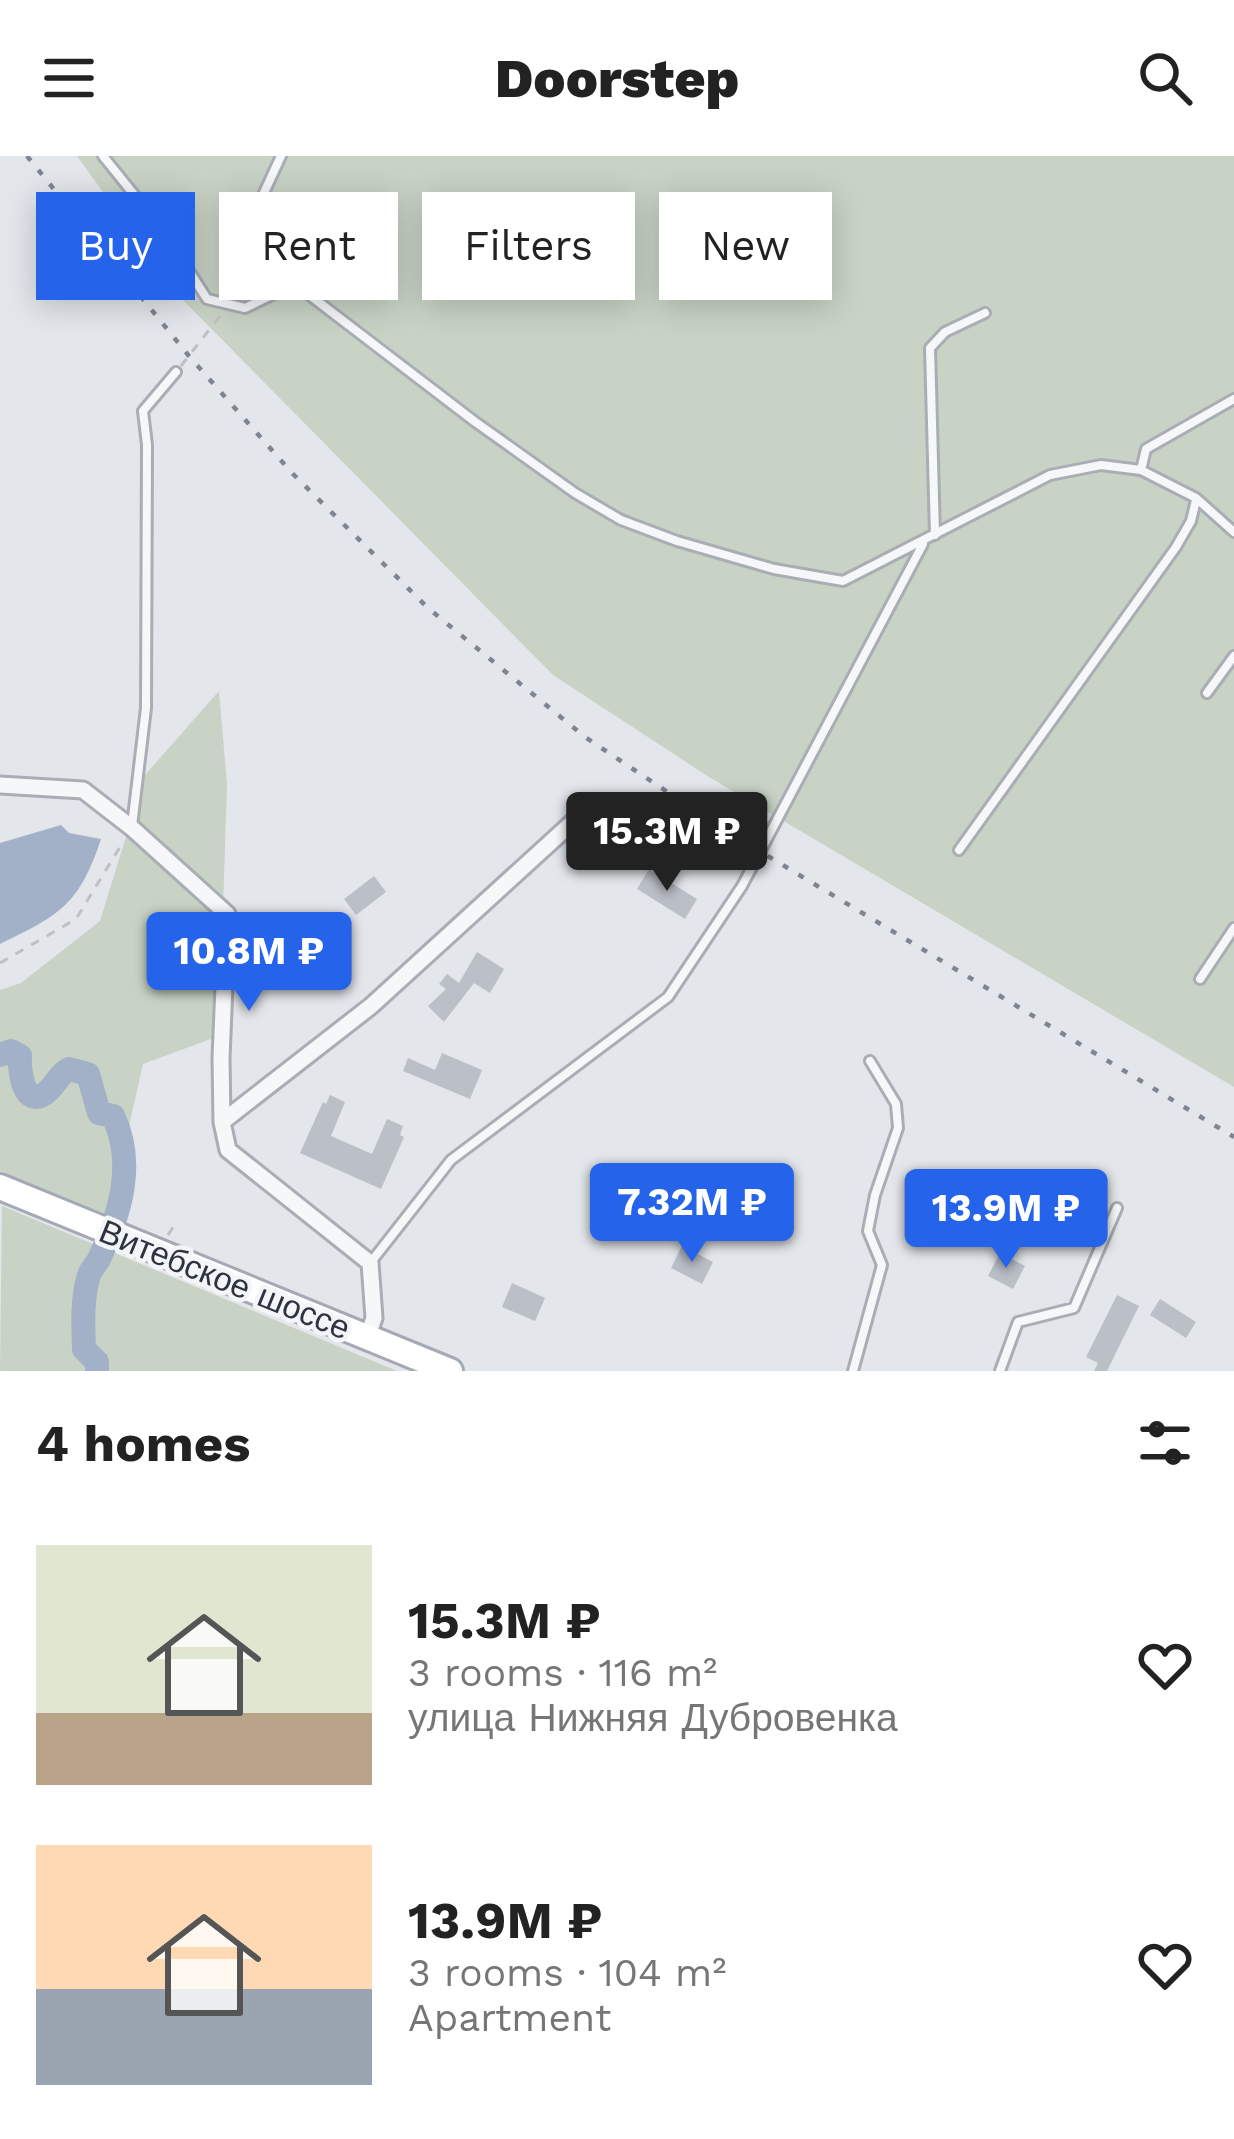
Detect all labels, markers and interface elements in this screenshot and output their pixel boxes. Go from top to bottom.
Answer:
icon: menu [36,45,102,111]
icon: search [1132,45,1198,111]
text: Doorstep [495,47,739,110]
chip: Buy [36,192,195,300]
chip: Rent [219,192,398,300]
chip: Filters [422,192,635,300]
chip: New [659,192,832,300]
pin: 15.3M ₽ [556,792,778,894]
text: 15.3M ₽ [593,808,741,853]
pin: 10.8M ₽ [138,912,360,1014]
text: 10.8M ₽ [174,928,324,973]
pin: 7.32M ₽ [581,1163,803,1265]
pin: 13.9M ₽ [895,1169,1117,1271]
text: 7.32M ₽ [617,1179,767,1224]
text: 13.9M ₽ [932,1185,1080,1230]
street label: Витебское шоссе [94,1211,356,1348]
icon: filters [1132,1410,1198,1476]
text: 4 homes [36,1414,250,1473]
text: 15.3M ₽ [408,1591,601,1650]
icon: home [132,1593,276,1737]
icon: heart [1132,1632,1198,1698]
text: 3 rooms · 116 m² [408,1650,717,1695]
text: улица Нижняя Дубровенка [408,1695,898,1740]
text: 13.9M ₽ [408,1891,603,1950]
icon: home [132,1893,276,2037]
icon: heart [1132,1932,1198,1998]
text: 3 rooms · 104 m² [408,1950,726,1995]
text: Apartment [408,1995,611,2040]

